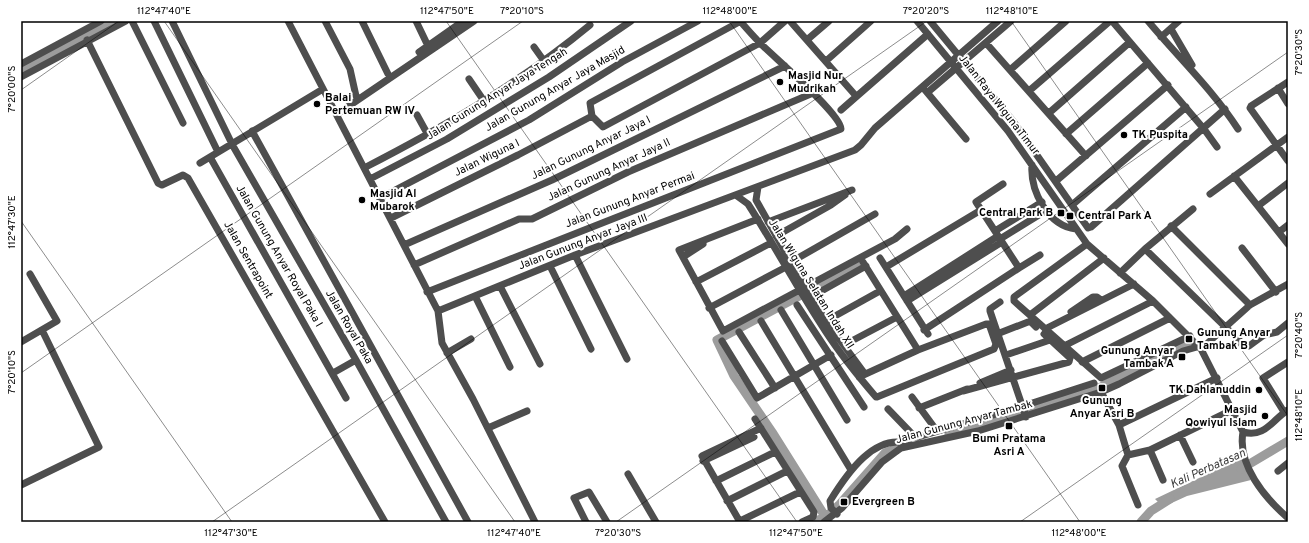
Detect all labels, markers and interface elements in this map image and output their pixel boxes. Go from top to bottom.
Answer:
text: 112°47'40"E [137,5,191,18]
text: 112°47'50"E [420,5,474,18]
text: 7°20'10"S [500,5,544,18]
text: 112°48'00"E [703,5,757,18]
text: 7°20'20"S [903,5,949,18]
text: 112°48'10"E [986,5,1038,18]
text: 7°20'30"S [1293,29,1306,75]
street label: Jalan Gunung Anyar Jaya Masjid [482,43,628,135]
street label: Jalan Gunung Anyar Jaya Tengah [424,45,570,143]
street label: Jalan Raya Wiguna Timur [955,52,1043,159]
text: 7°20'00"S [6,66,19,112]
place label: Masjid Nur Mudrikah [788,69,843,96]
marker: Masjid Nur Mudrikah [775,77,785,87]
place label: Balai Pertemuan RW IV [325,91,415,118]
marker: Balai Pertemuan RW IV [312,99,322,109]
street label: Jalan Gunung Anyar Jaya I [529,113,653,183]
place label: TK Puspita [1132,128,1188,142]
marker: TK Puspita [1119,130,1129,140]
street label: Jalan Gunung Anyar Jaya II [545,135,673,205]
street label: Jalan Wiguna I [452,136,522,180]
street label: Jalan Gunung Anyar Permai [563,169,697,231]
street label: Jalan Gunung Anyar Royal Paka I [232,182,326,330]
place label: Masjid Al Mubarok [370,187,416,214]
text: 112°47'30"E [6,195,19,249]
marker: Masjid Al Mubarok [357,195,367,205]
place label: Central Park B [979,206,1053,220]
marker: Central Park B [1056,208,1066,218]
place label: Central Park A [1078,209,1152,223]
street label: Jalan Gunung Anyar Jaya III [516,211,650,273]
marker: Central Park A [1065,211,1075,221]
street label: Jalan Wiguna Selatan Indah XII [765,216,857,352]
street label: Jalan Sentrapoint [220,219,276,301]
street label: Jalan Royal Paka [322,287,376,367]
text: 7°20'40"S [1293,312,1306,358]
place label: Gunung Anyar Tambak B [1197,326,1271,353]
marker: Gunung Anyar Tambak B [1184,334,1194,344]
place label: Gunung Anyar Tambak A [1101,344,1174,371]
text: 7°20'10"S [6,350,19,394]
marker: Gunung Anyar Tambak A [1177,352,1187,362]
marker: Gunung Anyar Asri B [1097,383,1107,393]
place label: TK Dahlanuddin [1169,383,1251,397]
marker: TK Dahlanuddin [1254,385,1264,395]
text: 112°48'10"E [1293,389,1306,441]
place label: Gunung Anyar Asri B [1070,394,1134,421]
street label: Jalan Gunung Anyar Tambak [894,397,1034,447]
place label: Masjid Qowiyul Islam [1185,403,1257,430]
marker: Masjid Qowiyul Islam [1260,411,1270,421]
marker: Bumi Pratama Asri A [1004,421,1014,431]
place label: Bumi Pratama Asri A [972,432,1046,459]
water label: Kali Perbatasan [1168,445,1249,493]
place label: Evergreen B [852,495,915,509]
marker: Evergreen B [839,497,849,507]
text: 112°47'30"E [204,527,258,540]
text: 112°47'40"E [487,527,541,540]
text: 7°20'30"S [595,527,641,540]
text: 112°47'50"E [769,527,823,540]
text: 112°48'00"E [1052,527,1106,540]

